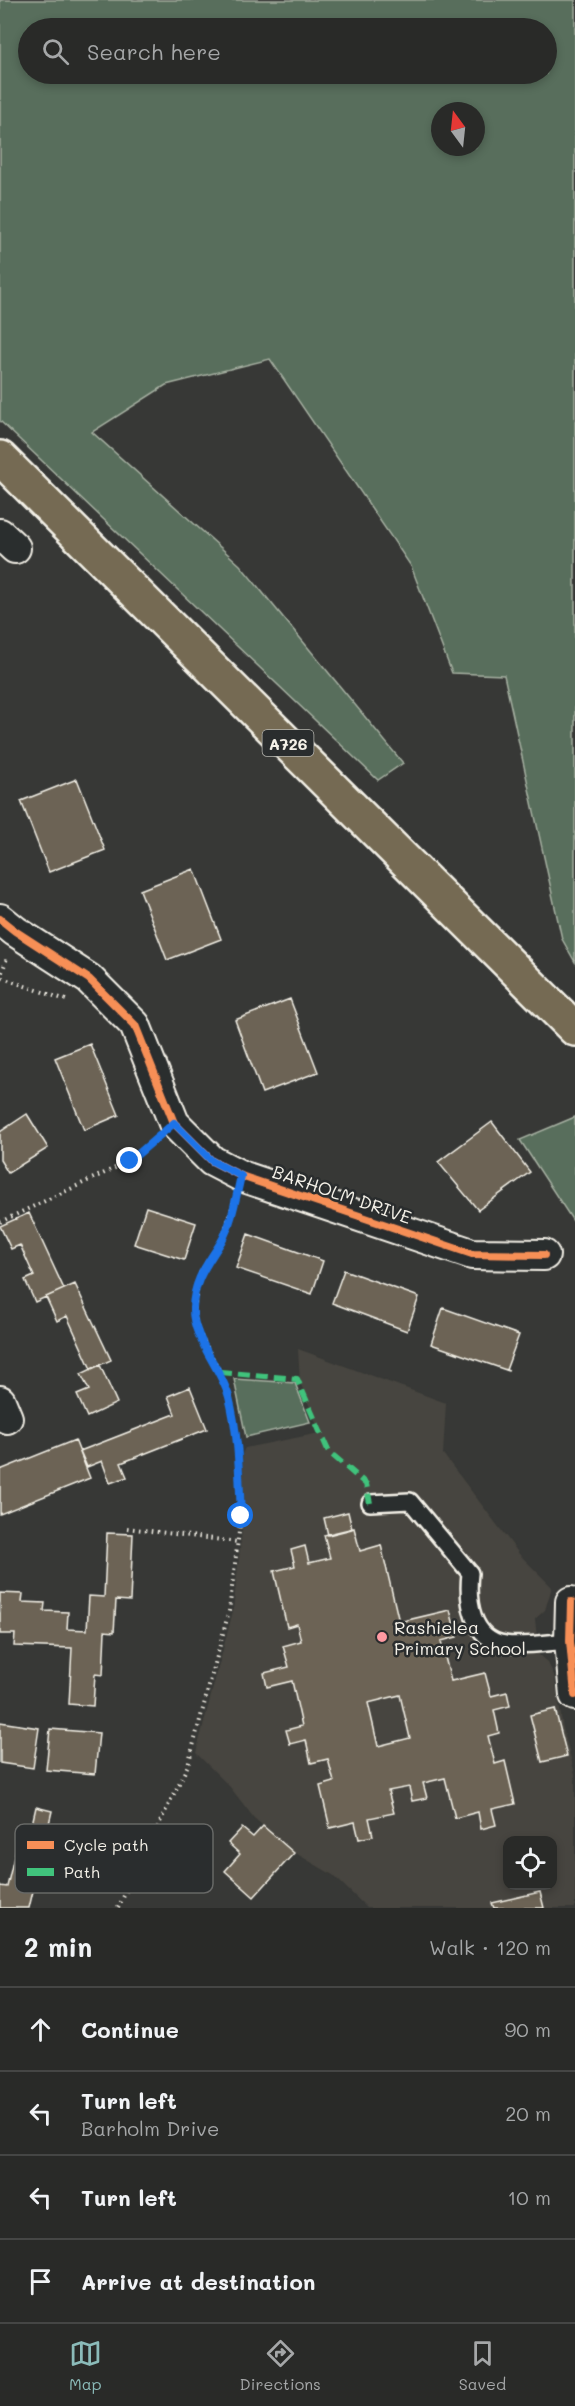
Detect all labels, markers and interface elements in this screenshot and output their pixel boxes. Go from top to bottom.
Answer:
search box [18,18,557,84]
icon: search [39,35,72,68]
text: Search here [87,37,221,66]
north arrow [431,102,485,156]
road number: A726 [262,730,314,756]
route end [116,1147,142,1173]
street label: BARHOLM DRIVE [269,1159,415,1229]
route start [227,1502,253,1528]
place label: Rashielea Primary School [394,1615,526,1660]
marker: Rashielea Primary School [375,1630,389,1644]
legend [15,1824,213,1893]
text: Cycle path [64,1834,148,1855]
map controls [503,1836,557,1890]
button: locate [503,1836,557,1890]
text: Path [64,1861,100,1882]
text: 2 min [24,1930,92,1964]
text: Walk · 120 m [429,1934,551,1960]
icon: ahead [24,2013,57,2046]
text: Continue [81,2015,179,2044]
text: 90 m [505,2016,551,2042]
text: Turn left [81,2086,177,2115]
icon: left [24,2097,57,2130]
text: 20 m [505,2100,551,2126]
text: Barholm Drive [81,2115,219,2141]
icon: left [24,2181,57,2214]
text: Turn left [81,2183,177,2212]
text: 10 m [507,2184,551,2210]
icon: arrive [24,2265,57,2298]
text: Arrive at destination [81,2267,316,2296]
tab: Map [69,2337,102,2394]
tab: Directions [240,2337,321,2394]
tab: Saved [459,2337,506,2394]

